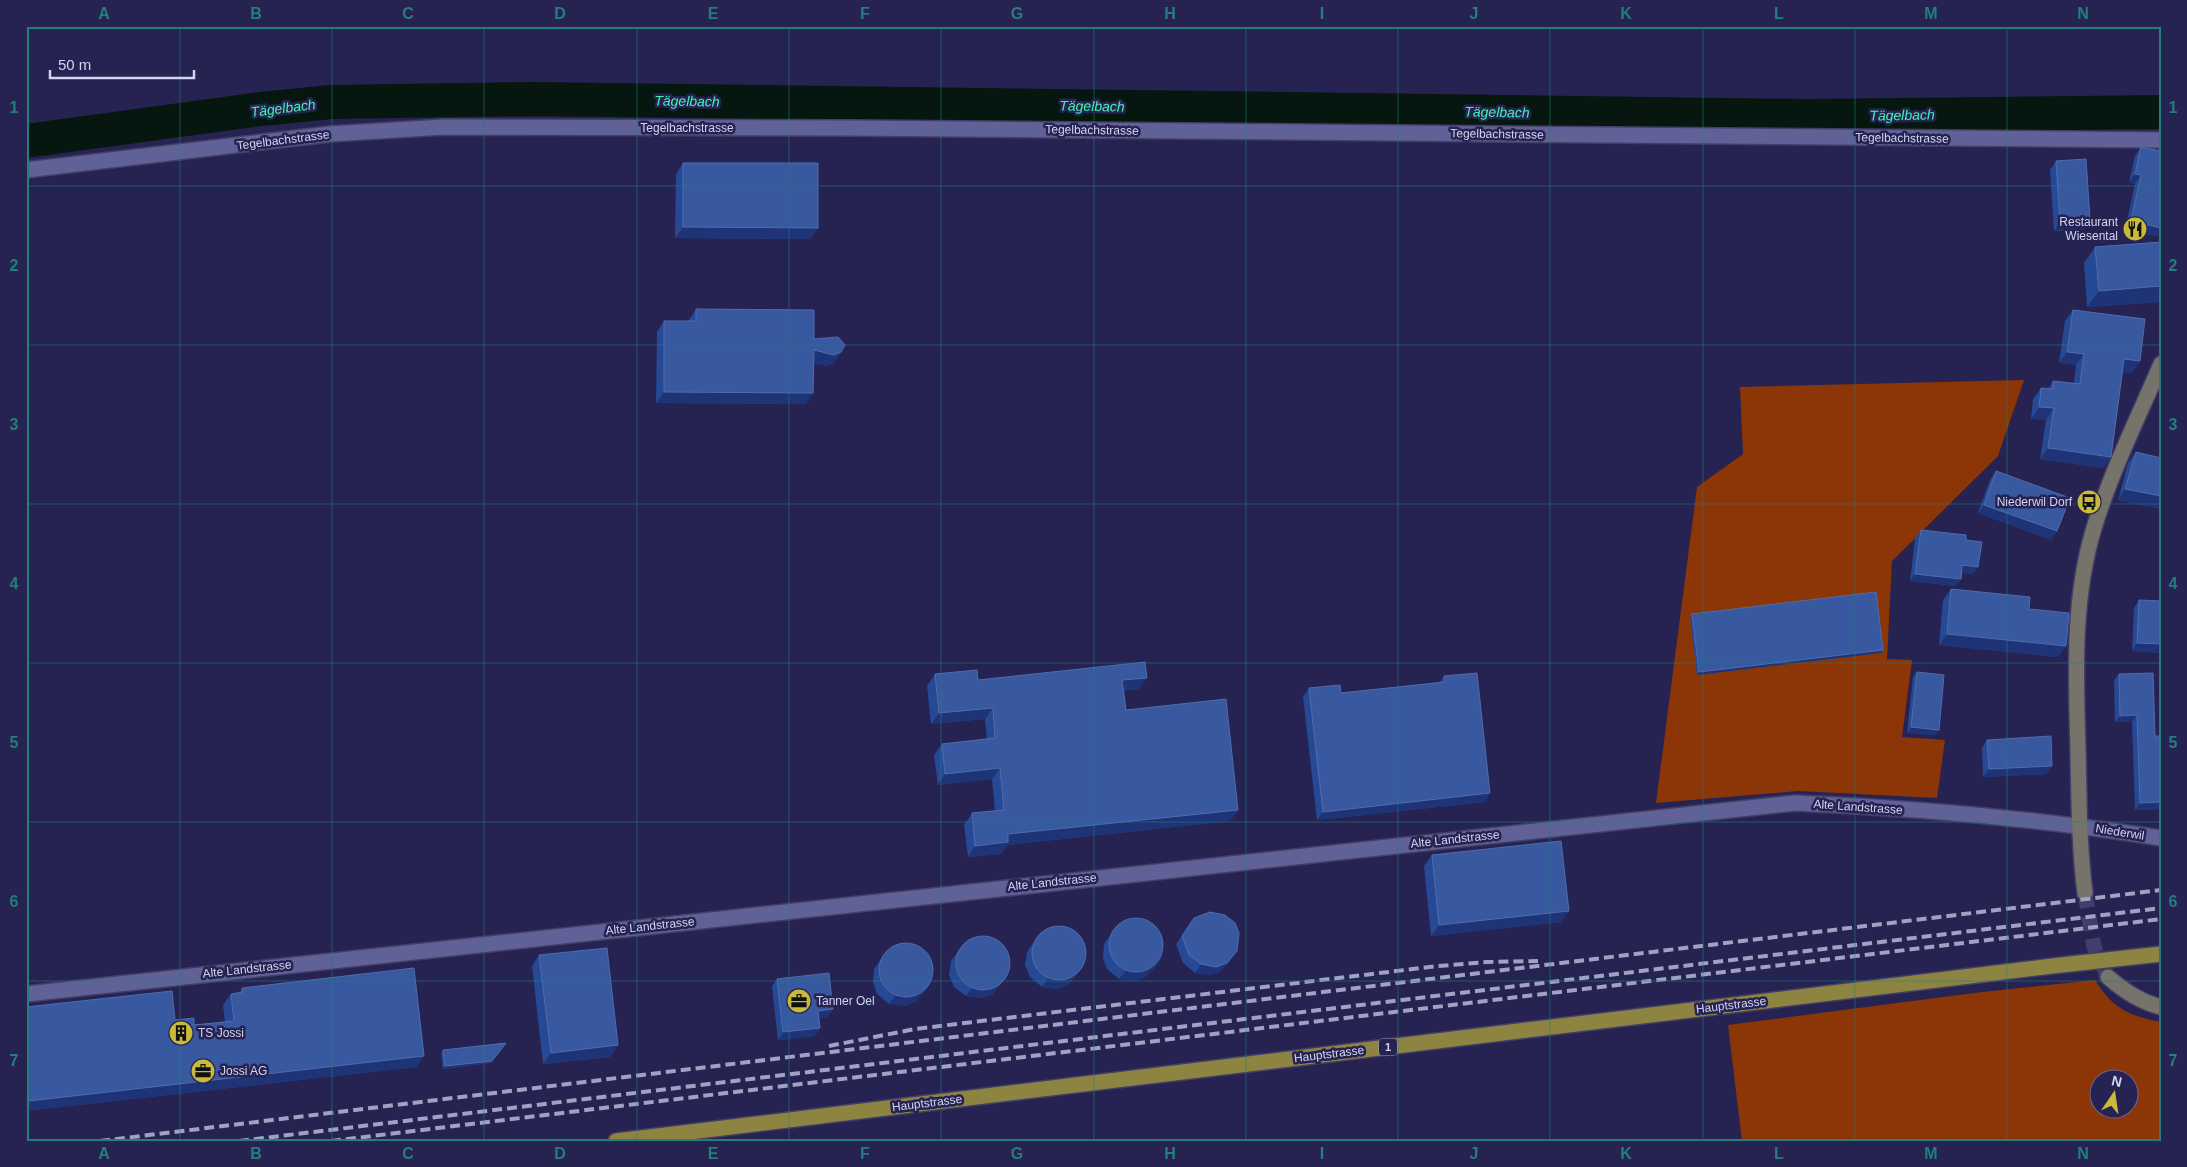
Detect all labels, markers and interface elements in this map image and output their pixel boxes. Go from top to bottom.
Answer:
text: A [98,5,110,22]
text: B [250,5,262,22]
text: C [402,5,414,22]
text: D [554,5,566,22]
text: E [708,5,719,22]
text: F [860,5,870,22]
text: G [1011,5,1023,22]
text: H [1164,5,1176,22]
text: I [1320,5,1324,22]
text: J [1470,5,1478,22]
text: K [1620,5,1632,22]
text: L [1774,5,1784,22]
text: M [1924,5,1938,22]
text: N [2077,5,2089,22]
scale bar [50,48,194,80]
text: 50 m [58,56,91,73]
water label: Tägelbach [654,92,720,110]
water label: Tägelbach [250,96,317,120]
water label: Tägelbach [1059,97,1125,115]
text: 1 [10,99,19,116]
text: 1 [2169,99,2178,116]
water label: Tägelbach [1464,103,1530,121]
water label: Tägelbach [1869,106,1935,124]
street label: Tegelbachstrasse [640,121,734,135]
street label: Tegelbachstrasse [1045,122,1139,138]
street label: Tegelbachstrasse [1450,126,1544,142]
street label: Tegelbachstrasse [236,127,331,153]
street label: Tegelbachstrasse [1855,130,1949,146]
place label: Restaurant Wiesental [2059,215,2119,243]
restaurant icon: Restaurant Wiesental [2122,216,2148,242]
text: 2 [10,257,19,274]
text: 2 [2169,257,2178,274]
text: 3 [10,416,19,433]
text: 3 [2169,416,2178,433]
bus stop icon: Niederwil Dorf [2076,489,2102,515]
place label: Niederwil Dorf [1997,495,2073,509]
text: 4 [10,575,19,592]
text: 4 [2169,575,2178,592]
text: 5 [10,734,19,751]
text: 5 [2169,734,2178,751]
street label: Alte Landstrasse [1813,797,1903,817]
street label: Niederwil [2095,821,2145,843]
street label: Alte Landstrasse [1410,827,1501,851]
street label: Alte Landstrasse [1007,870,1098,894]
text: 6 [10,893,19,910]
text: 6 [2169,893,2178,910]
street label: Alte Landstrasse [605,914,696,938]
street label: Alte Landstrasse [202,957,293,981]
office icon: Tanner Oel [786,988,812,1014]
place label: Tanner Oel [816,994,875,1008]
street label: Hauptstrasse [1695,994,1767,1016]
building icon: TS Jossi [168,1020,194,1046]
place label: TS Jossi [198,1026,244,1040]
road number: 1 [1379,1038,1397,1056]
street label: Hauptstrasse [1293,1043,1365,1065]
text: 7 [10,1052,19,1069]
text: 7 [2169,1052,2178,1069]
office icon: Jossi AG [190,1058,216,1084]
place label: Jossi AG [220,1064,267,1078]
north arrow [2090,1070,2140,1120]
text: N [2110,1072,2124,1090]
street label: Hauptstrasse [891,1092,963,1114]
text: A [98,1145,110,1162]
text: B [250,1145,262,1162]
text: C [402,1145,414,1162]
text: D [554,1145,566,1162]
text: E [708,1145,719,1162]
text: F [860,1145,870,1162]
text: G [1011,1145,1023,1162]
text: H [1164,1145,1176,1162]
text: I [1320,1145,1324,1162]
text: J [1470,1145,1478,1162]
text: K [1620,1145,1632,1162]
text: L [1774,1145,1784,1162]
text: M [1924,1145,1938,1162]
text: N [2077,1145,2089,1162]

